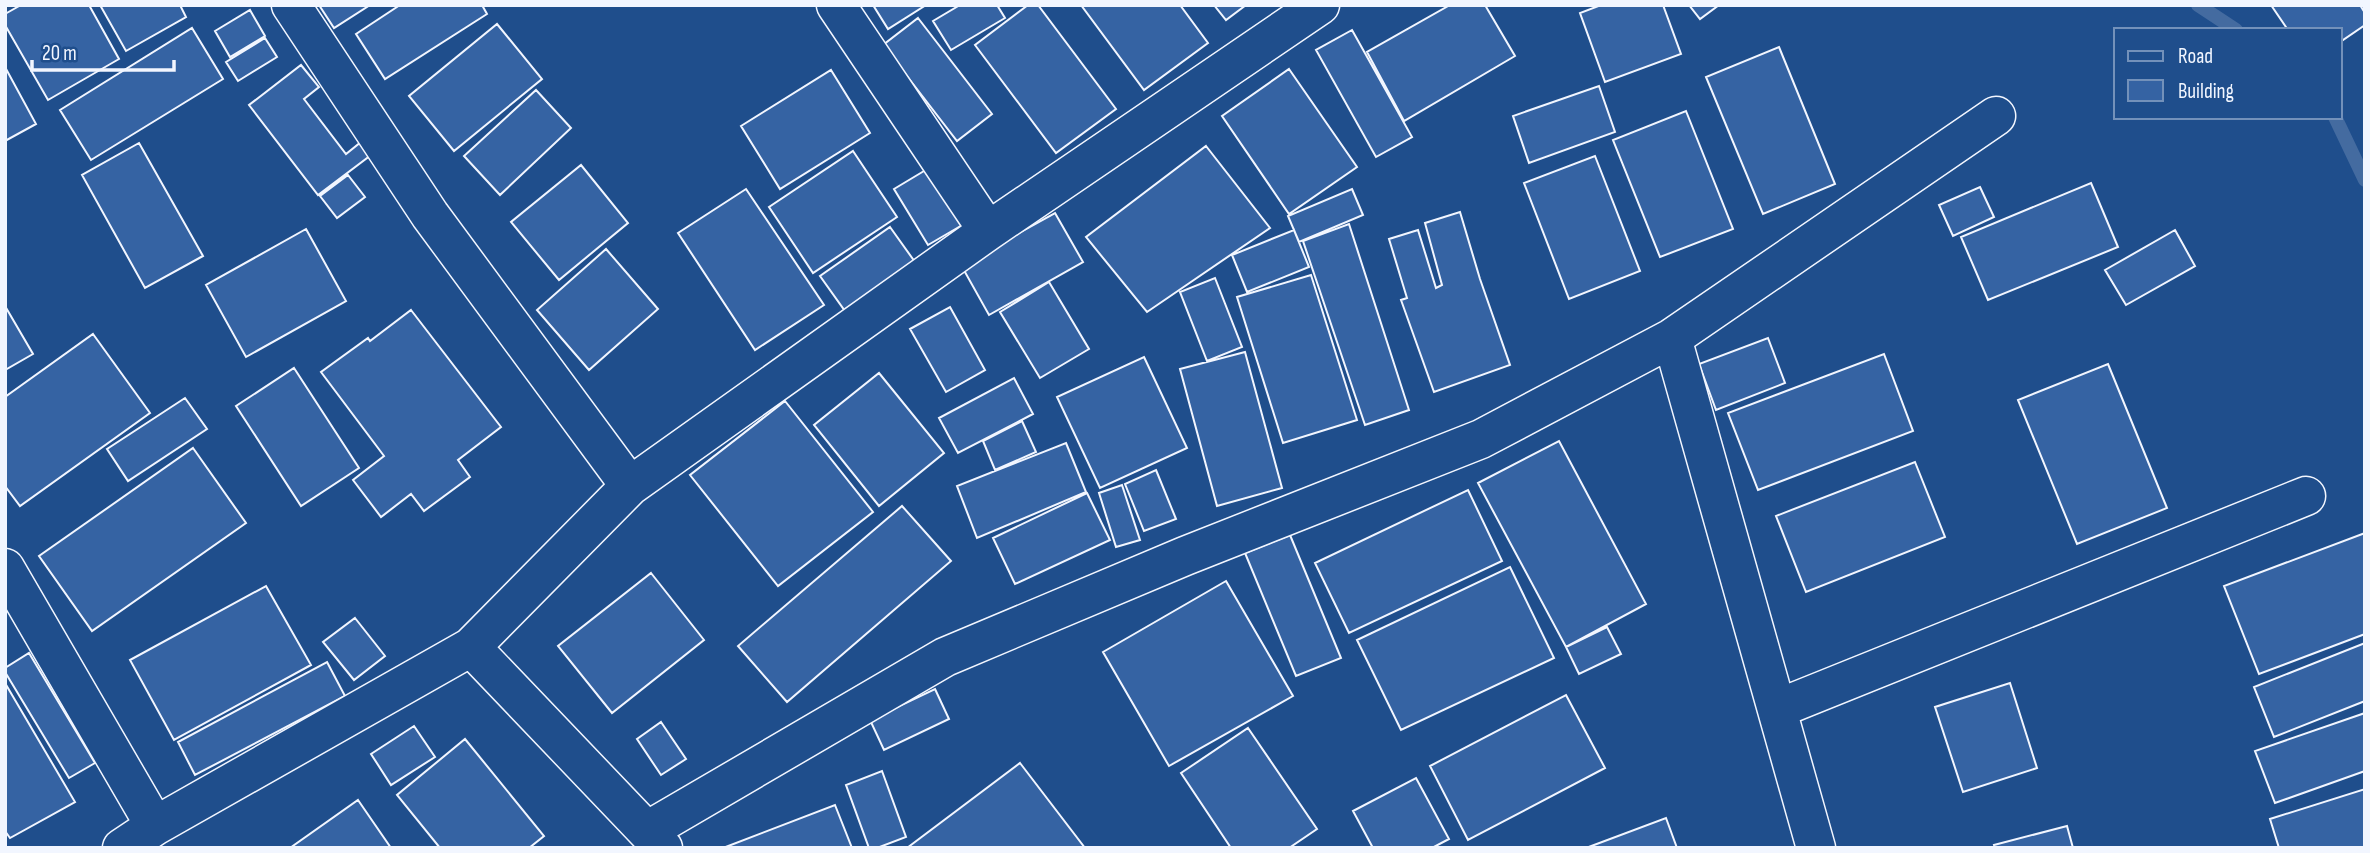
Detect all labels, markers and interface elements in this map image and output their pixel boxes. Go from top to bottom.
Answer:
scale bar [32,28,173,72]
legend [2114,28,2342,119]
text: 20 m [42,41,77,66]
text: Road [2178,44,2213,69]
text: Building [2178,79,2234,104]

